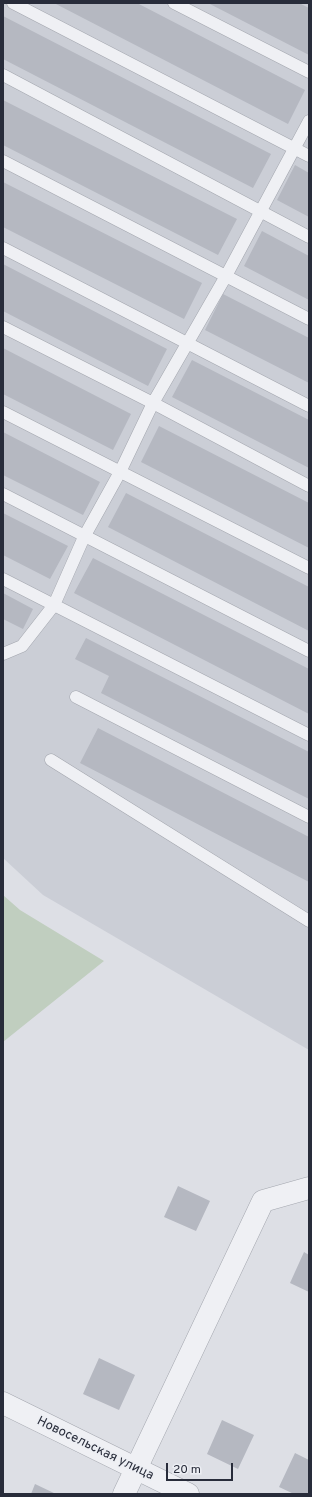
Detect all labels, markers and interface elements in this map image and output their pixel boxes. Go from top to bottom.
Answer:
street label: Новосельская улица [34,1414,156,1484]
scale bar [168,1455,235,1481]
text: 20 m [173,1462,201,1478]

